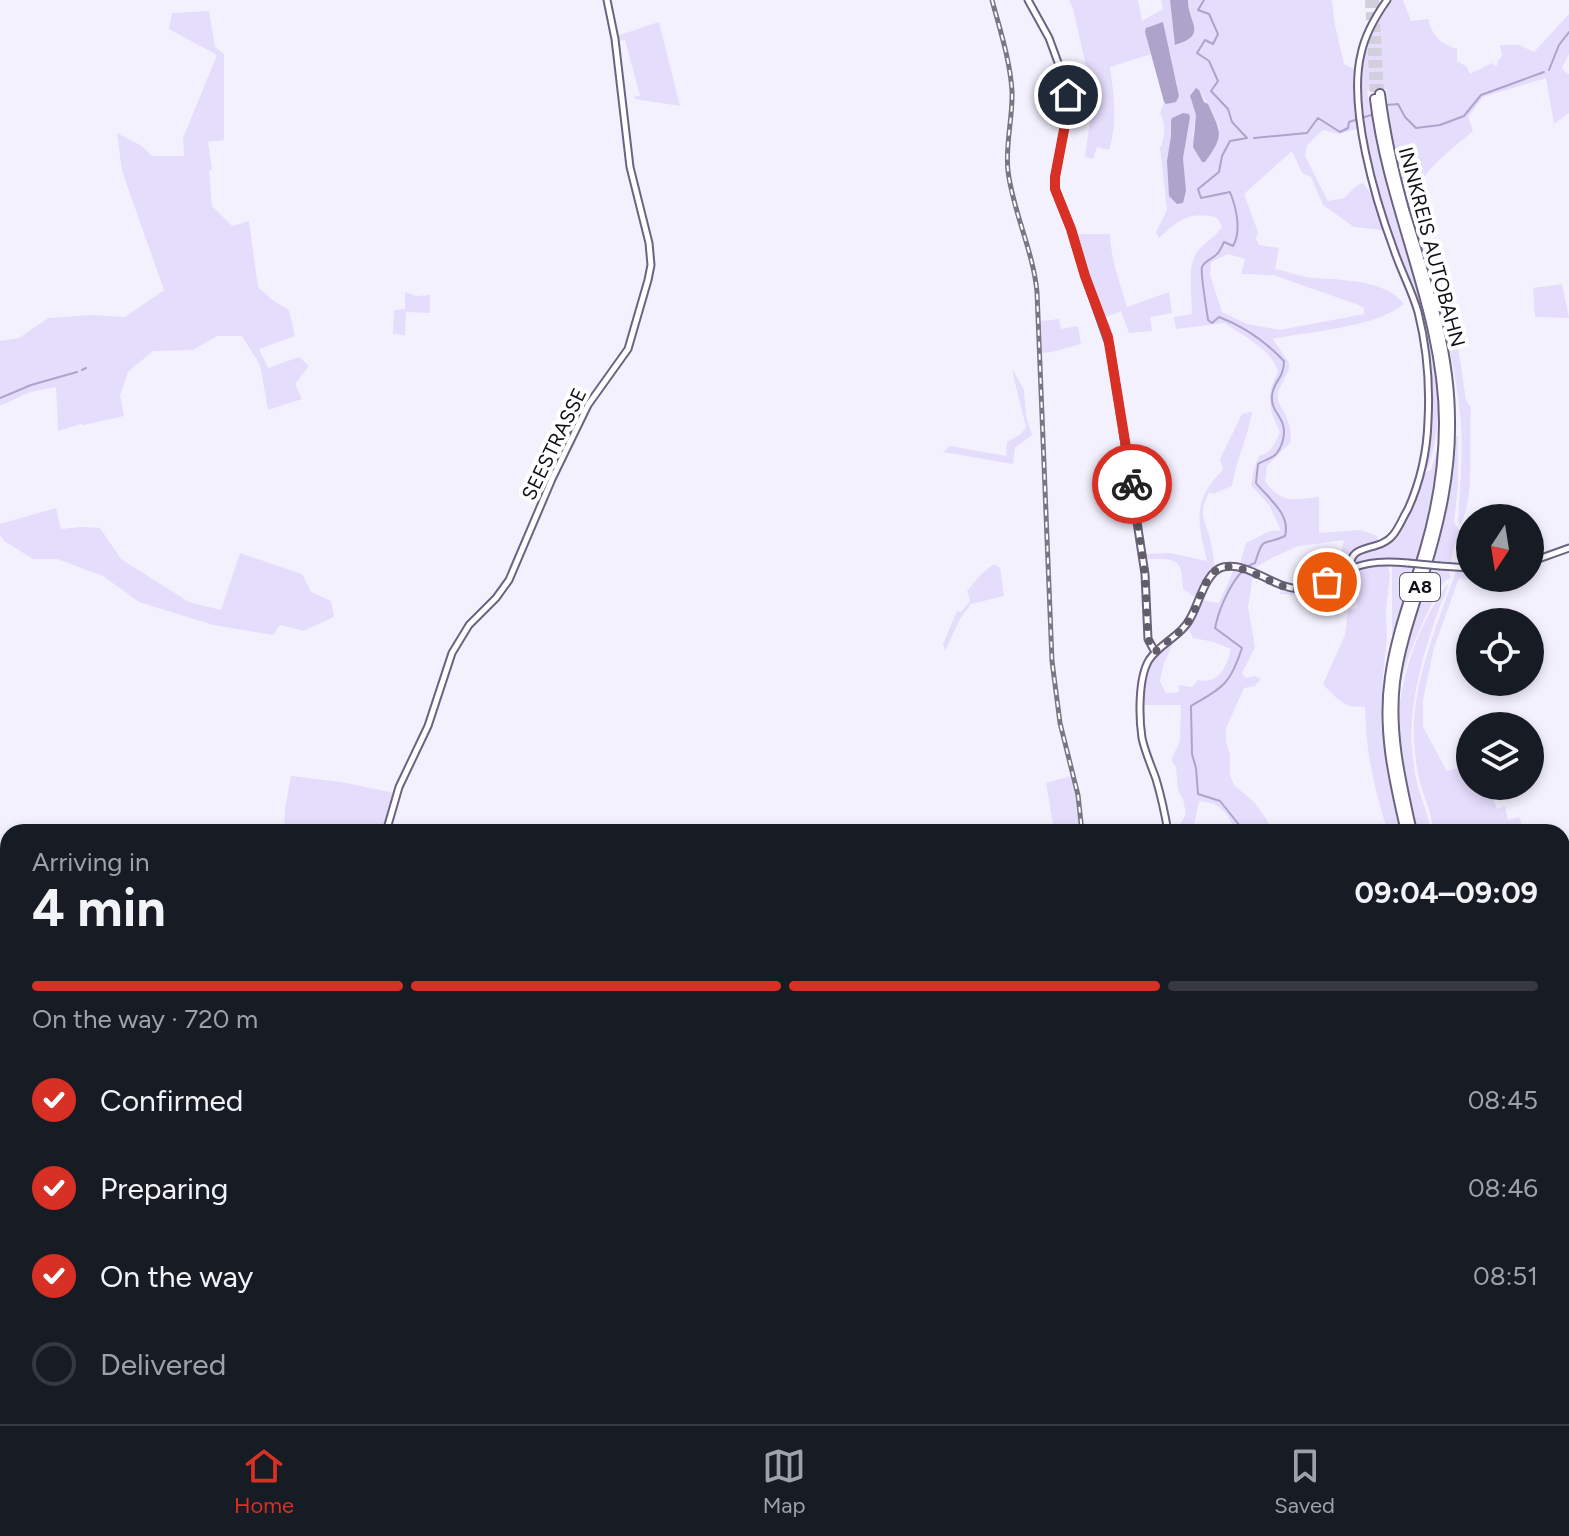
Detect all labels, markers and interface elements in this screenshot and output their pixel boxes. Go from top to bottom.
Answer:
pin [1034,61,1102,129]
icon: home [1046,73,1090,117]
street label: INNKREIS AUTOBAHN [1394,144,1470,350]
street label: SEESTRASSE [517,384,591,504]
courier [1092,444,1172,524]
icon: bike [1110,462,1154,506]
north arrow [1456,504,1544,592]
map controls [1456,504,1544,800]
pin [1293,548,1361,616]
icon: bag [1305,560,1349,604]
road number: A8 [1400,573,1440,601]
button: locate [1456,608,1544,696]
button: layers [1456,712,1544,800]
text: Arriving in [32,846,150,878]
text: 09:04–09:09 [1354,874,1538,911]
text: 4 min [32,877,166,939]
text: On the way · 720 m [32,1003,258,1035]
icon: check [32,1078,76,1122]
text: Confirmed [100,1082,243,1119]
text: 08:45 [1468,1084,1538,1116]
icon: check [32,1166,76,1210]
text: Preparing [100,1170,228,1207]
text: 08:46 [1468,1172,1538,1204]
icon: check [32,1254,76,1298]
text: On the way [100,1258,253,1295]
text: 08:51 [1473,1260,1538,1292]
text: Delivered [100,1346,226,1383]
tab: Home [234,1444,294,1519]
tab: Map [762,1444,806,1519]
tab: Saved [1274,1444,1335,1519]

